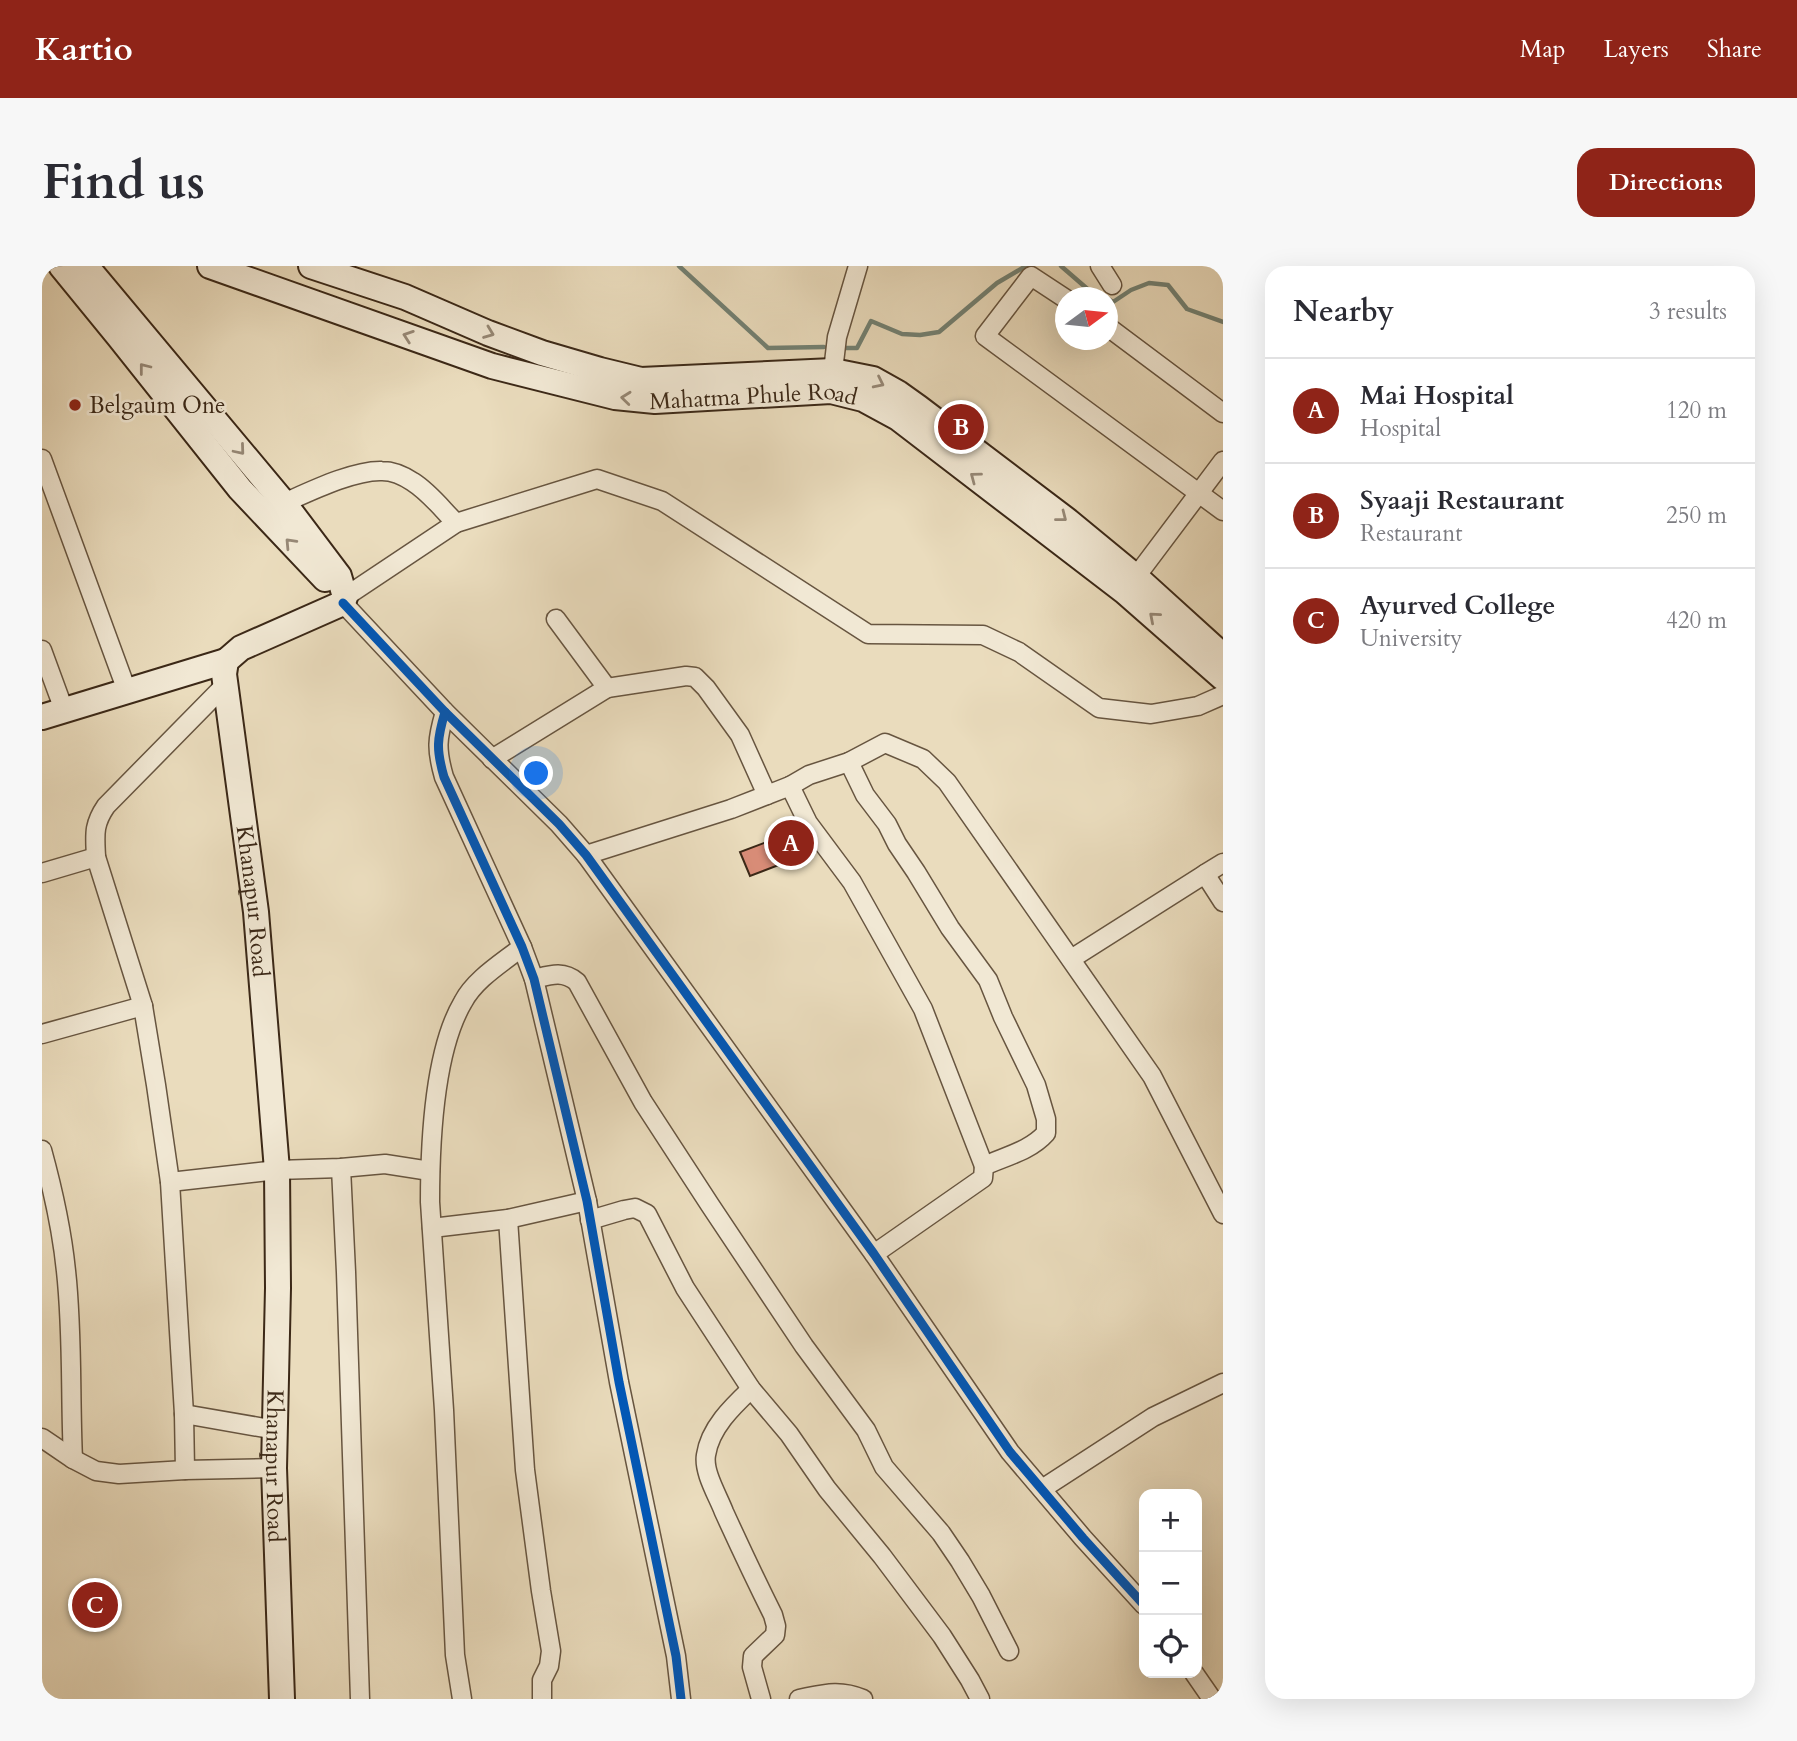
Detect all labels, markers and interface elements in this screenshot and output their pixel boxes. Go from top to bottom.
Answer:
text: Kartio [35,27,133,72]
text: Map [1520,33,1566,66]
text: Layers [1604,33,1669,66]
text: Share [1707,33,1762,66]
button: Directions [1577,148,1755,217]
text: Find us [42,149,205,216]
north arrow [1055,287,1118,350]
text: Nearby [1293,291,1394,332]
text: 3 results [1649,296,1727,327]
one-way arrow [483,324,495,338]
one-way arrow [402,330,414,344]
one-way arrow [140,364,153,376]
one-way arrow [872,374,884,388]
street label: Mahatma Phule Road [648,376,862,417]
text: Mai Hospital [1360,378,1514,413]
place label: Belgaum One [89,390,225,421]
one-way arrow [620,391,631,406]
text: A [1307,395,1325,426]
text: 120 m [1666,395,1727,426]
marker: Belgaum One [67,397,83,413]
pin: B [938,401,984,453]
text: Hospital [1360,413,1441,444]
one-way arrow [232,441,244,454]
one-way arrow [970,472,982,485]
text: Syaaji Restaurant [1360,483,1564,518]
text: B [1308,500,1324,531]
text: 250 m [1666,500,1727,531]
one-way arrow [1054,508,1067,521]
text: Restaurant [1360,518,1463,549]
one-way arrow [286,538,299,551]
text: Ayurved College [1360,588,1555,623]
text: C [1307,605,1325,636]
text: 420 m [1666,605,1727,636]
one-way arrow [1149,613,1162,625]
text: University [1360,623,1462,654]
your location [519,756,553,790]
pin: A [768,817,814,869]
street label: Khanapur Road [228,823,276,979]
street label: Khanapur Road [258,1389,292,1544]
map controls [1139,1489,1202,1678]
button: + [1139,1489,1202,1552]
button: − [1139,1552,1202,1615]
pin: C [72,1579,118,1631]
button: locate [1139,1615,1202,1678]

